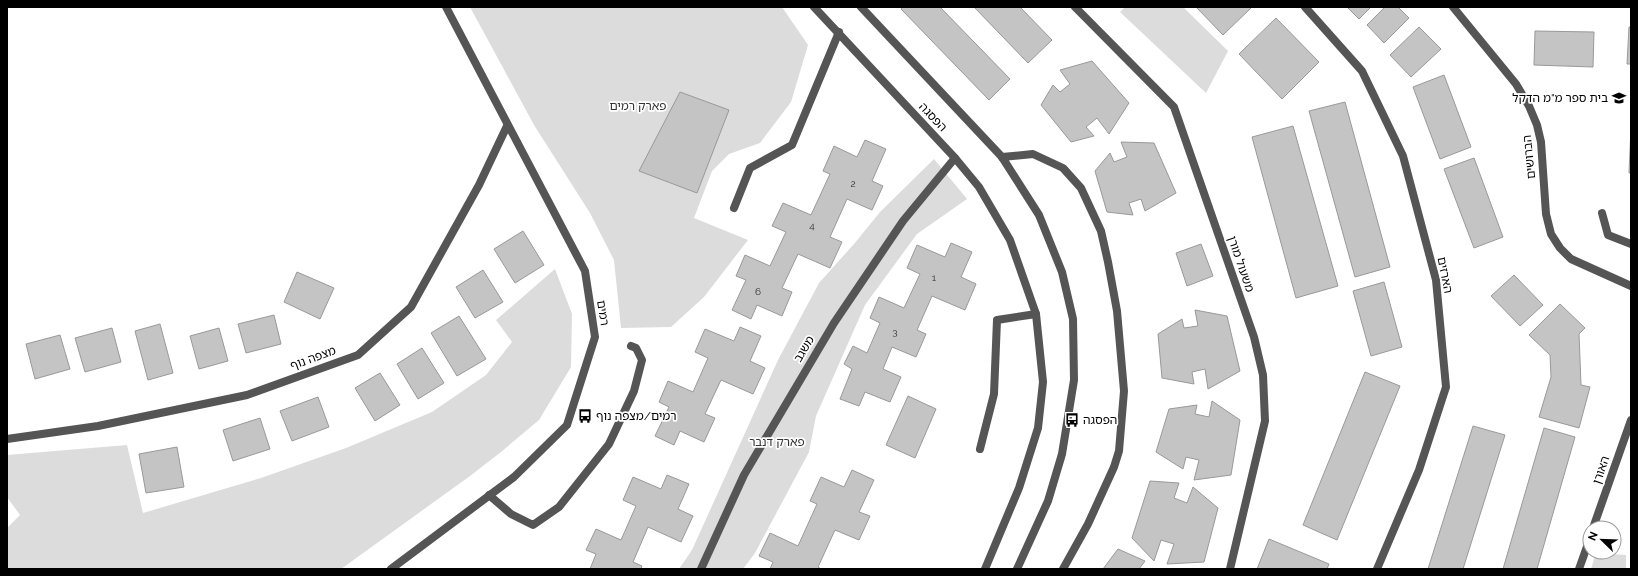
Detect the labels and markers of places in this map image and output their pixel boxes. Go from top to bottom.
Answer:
school or university icon: בית ספר מ"מ הדקל [1611,90,1627,106]
place label: בית ספר מ"מ הדקל [1512,91,1608,105]
bus stop icon: רמים/מצפה נוף [577,408,593,424]
place label: רמים/מצפה נוף [596,409,676,423]
bus stop icon: הפסגה [1064,412,1080,428]
place label: הפסגה [1083,413,1117,427]

